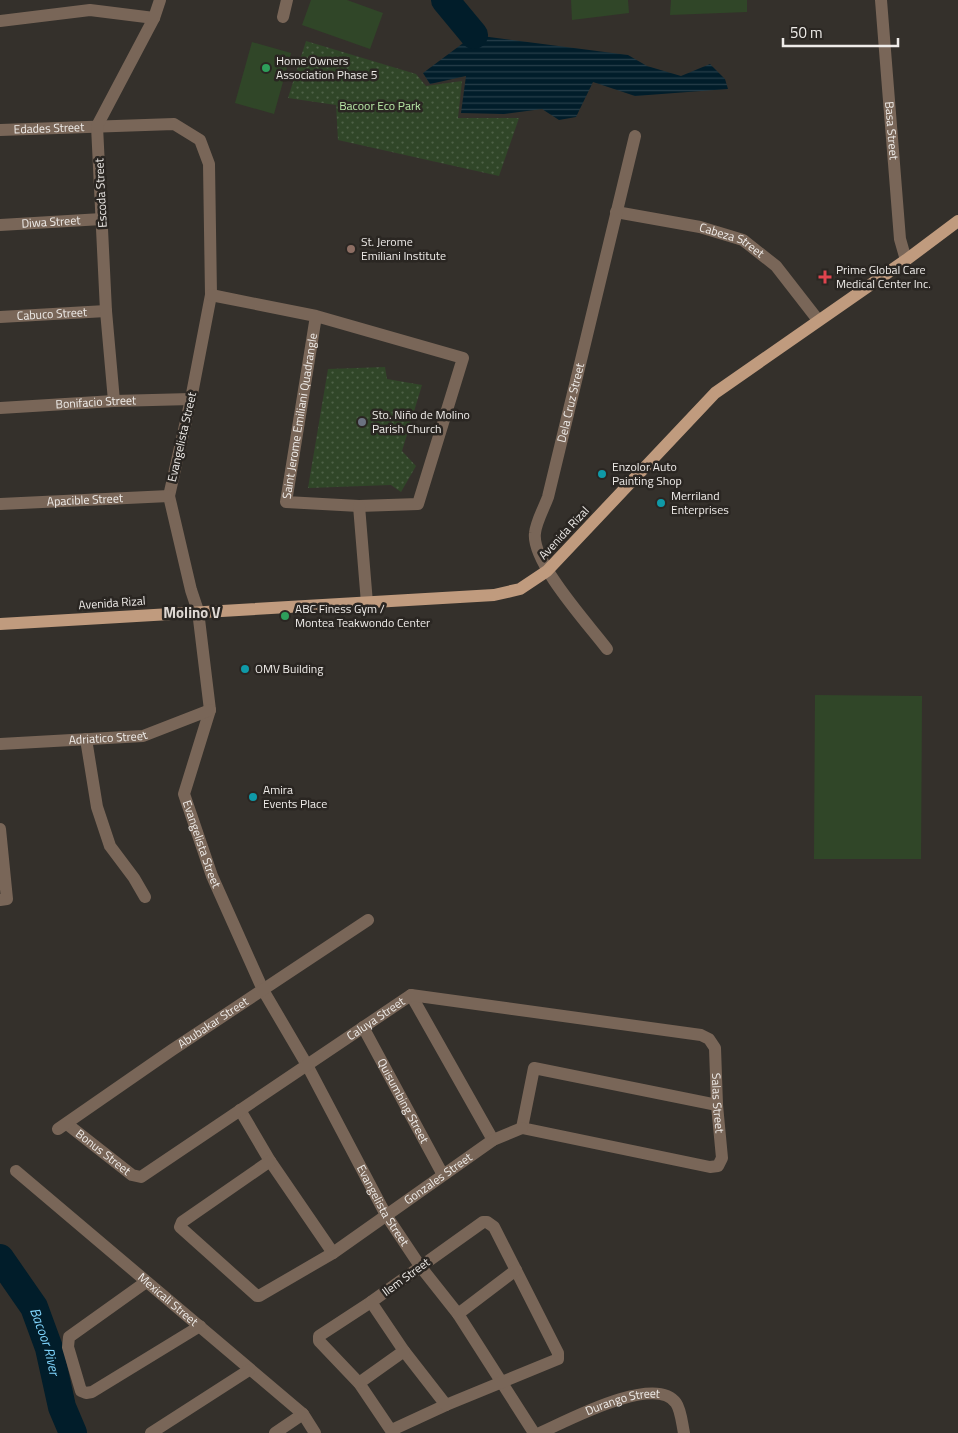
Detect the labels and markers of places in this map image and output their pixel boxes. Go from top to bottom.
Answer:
place label: Home Owners Association Phase 5 [276,51,378,84]
marker: Home Owners Association Phase 5 [260,62,272,74]
place label: St. Jerome Emiliani Institute [361,232,446,265]
marker: St. Jerome Emiliani Institute [345,243,357,255]
place label: Prime Global Care Medical Center Inc. [836,260,931,293]
marker: Prime Global Care Medical Center Inc. [818,270,832,284]
place label: Sto. Niño de Molino Parish Church [372,405,470,438]
marker: Sto. Niño de Molino Parish Church [356,416,368,428]
place label: Enzolor Auto Painting Shop [612,457,682,490]
marker: Enzolor Auto Painting Shop [596,468,608,480]
place label: Merriland Enterprises [671,486,729,519]
marker: Merriland Enterprises [655,497,667,509]
place label: ABC Finess Gym / Montea Teakwondo Center [295,599,430,632]
marker: ABC Finess Gym / Montea Teakwondo Center [279,610,291,622]
place label: OMV Building [255,659,323,678]
marker: OMV Building [239,663,251,675]
place label: Amira Events Place [263,780,327,813]
marker: Amira Events Place [247,791,259,803]

